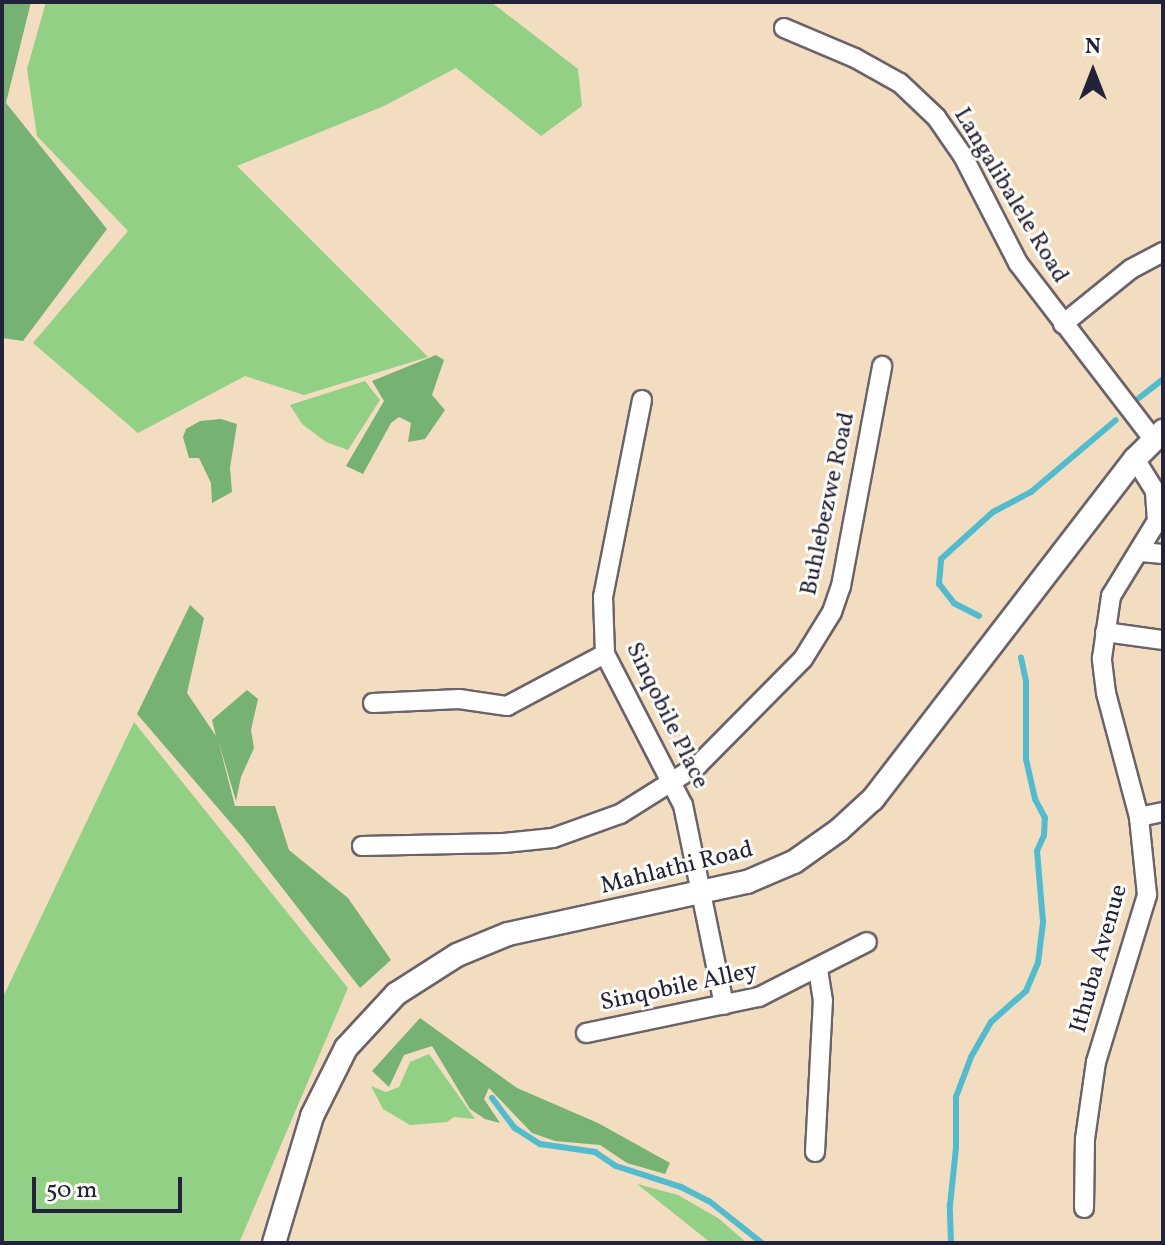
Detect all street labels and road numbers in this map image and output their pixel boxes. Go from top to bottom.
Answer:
street label: Langalibalele Road [946,103,1074,289]
street label: Buhlebezwe Road [796,410,862,598]
street label: Sinqobile Place [618,638,714,794]
street label: Mahlathi Road [598,836,756,902]
street label: Ithuba Avenue [1065,881,1135,1037]
street label: Sinqobile Alley [598,957,760,1019]

